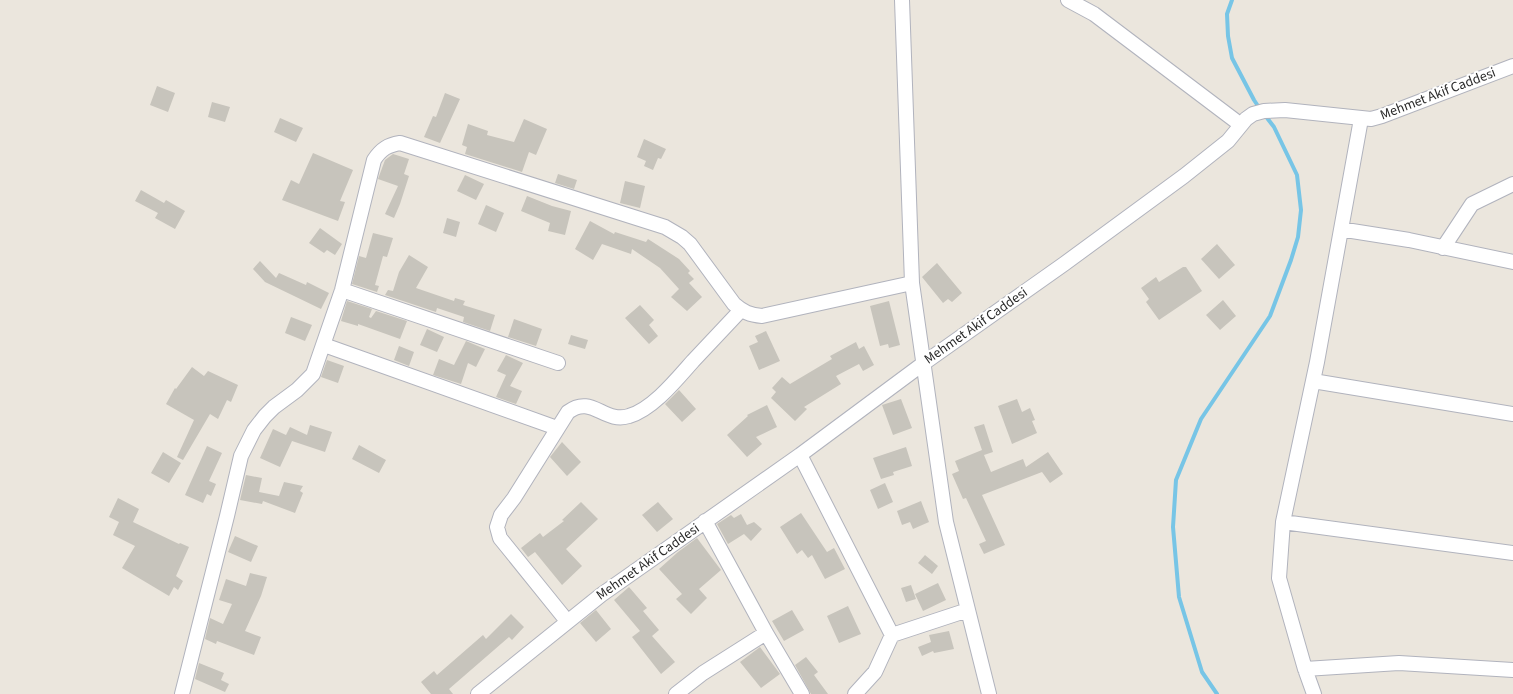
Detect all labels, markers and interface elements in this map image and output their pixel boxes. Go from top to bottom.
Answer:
street label: Mehmet Akif Caddesi [1377,63,1499,125]
street label: Mehmet Akif Caddesi [920,283,1032,369]
street label: Mehmet Akif Caddesi [592,519,704,605]

